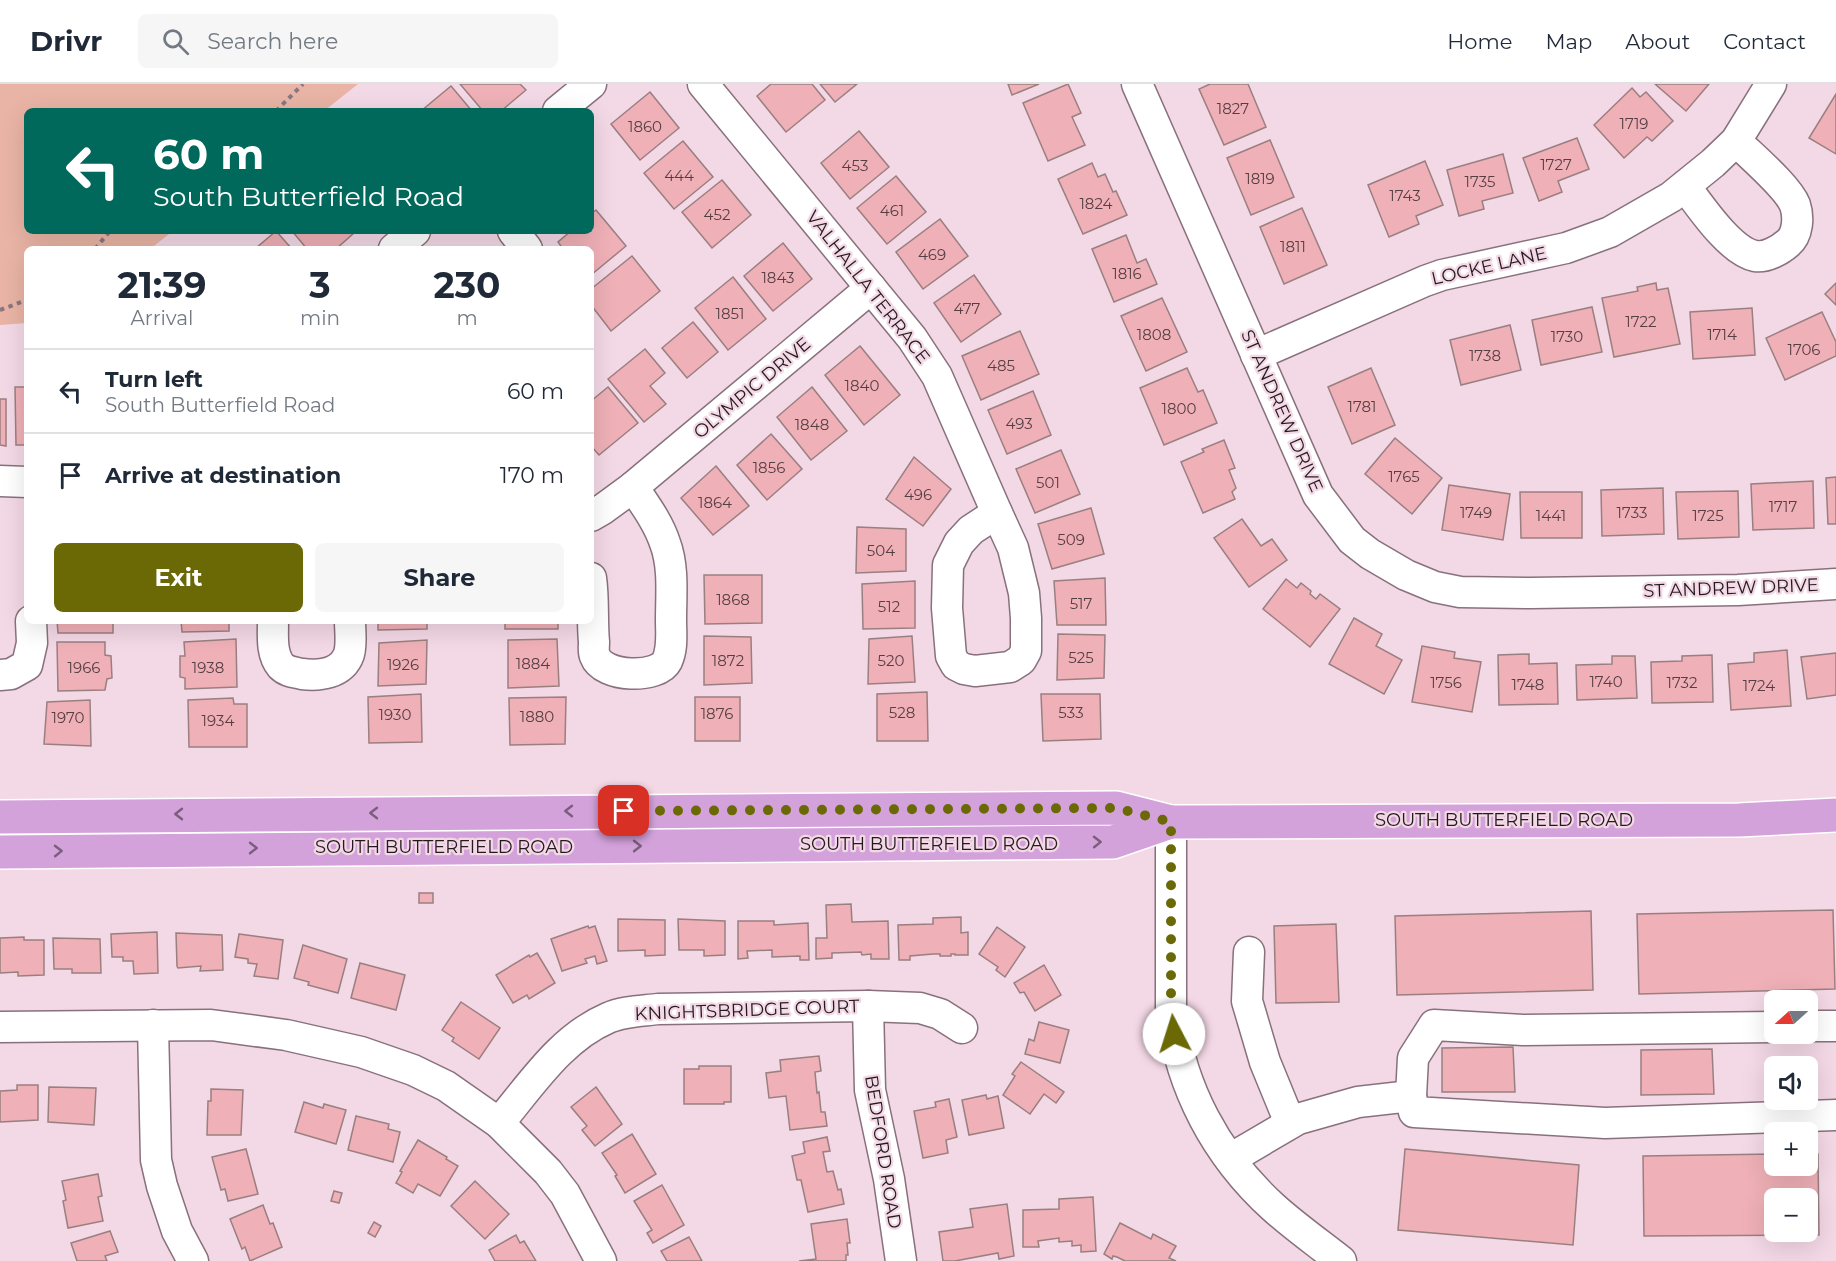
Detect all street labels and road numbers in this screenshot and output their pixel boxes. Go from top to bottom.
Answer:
street label: VALHALLA TERRACE [802,206,934,368]
street label: LOCKE LANE [1429,242,1549,290]
street label: ST ANDREW DRIVE [1236,326,1328,496]
street label: OLYMPIC DRIVE [689,333,815,443]
street label: ST ANDREW DRIVE [1643,574,1819,602]
street label: SOUTH BUTTERFIELD ROAD [1375,809,1633,831]
street label: SOUTH BUTTERFIELD ROAD [800,833,1058,855]
street label: SOUTH BUTTERFIELD ROAD [315,836,573,858]
street label: KNIGHTSBRIDGE COURT [634,995,860,1025]
street label: BEDFORD ROAD [860,1074,906,1230]

